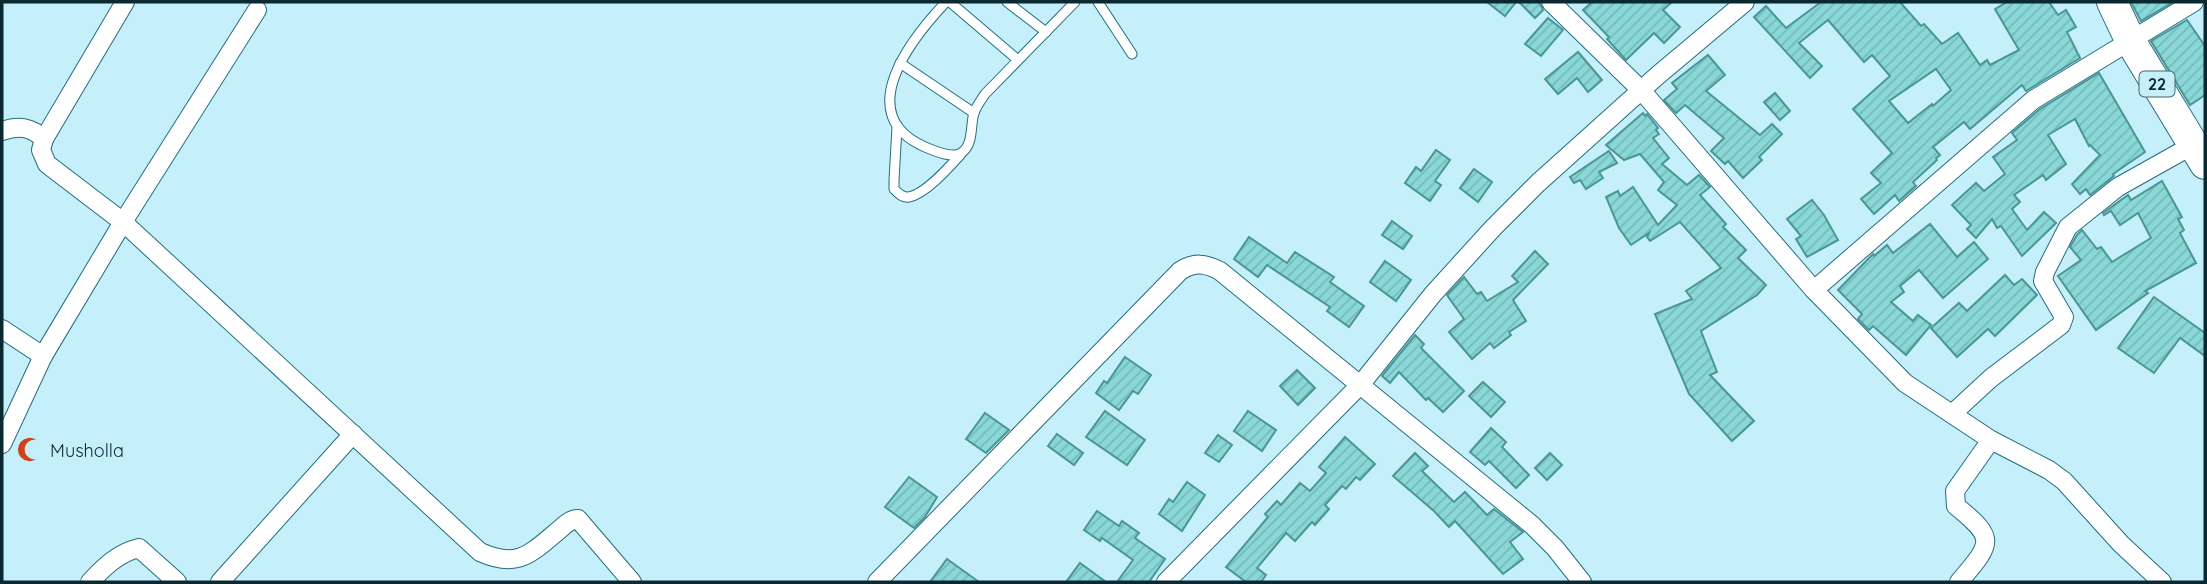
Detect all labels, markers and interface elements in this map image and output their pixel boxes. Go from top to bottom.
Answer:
road number: 22 [2140,72,2174,96]
mosque icon: Musholla [16,436,44,464]
place label: Musholla [50,439,124,462]

